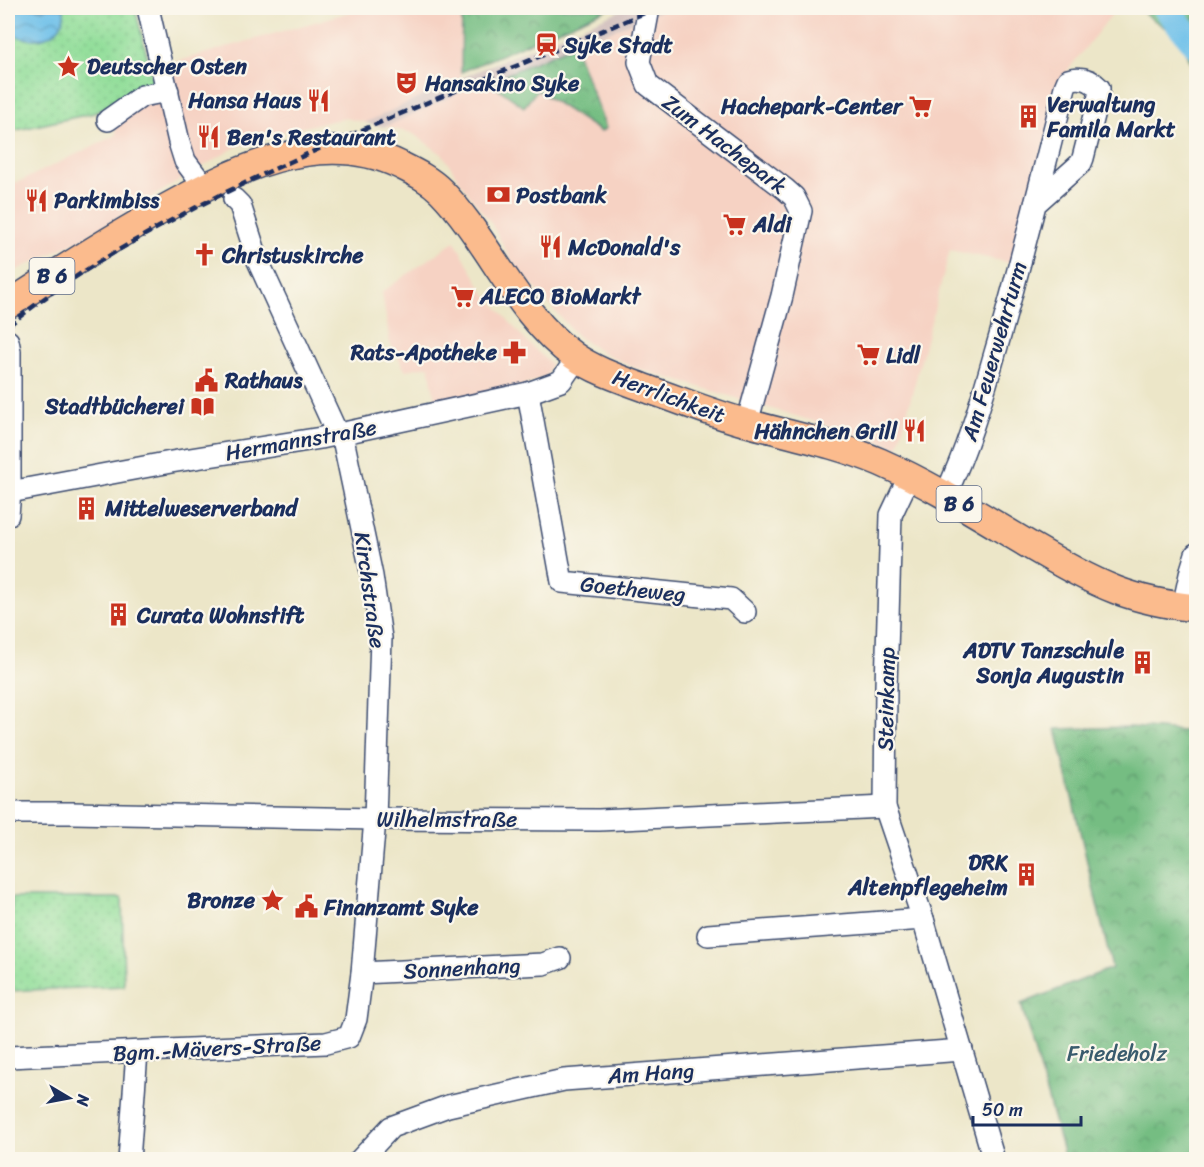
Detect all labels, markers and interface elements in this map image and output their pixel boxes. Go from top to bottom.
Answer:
place label: Syke Stadt [563,26,673,65]
station icon: Syke Stadt [533,32,559,58]
place label: Deutscher Osten [87,47,247,86]
place icon: Deutscher Osten [56,53,82,79]
place label: Hansakino Syke [424,64,580,103]
theatre icon: Hansakino Syke [394,70,420,96]
place label: Hansa Haus [187,81,302,120]
street label: Zum Hachepark [654,83,796,205]
place label: Verwaltung Famila Markt [1046,85,1176,149]
restaurant icon: Hansa Haus [306,87,332,113]
place label: Hachepark-Center [720,87,904,126]
supermarket icon: Hachepark-Center [907,93,933,119]
building icon: Verwaltung Famila Markt [1016,104,1042,130]
place label: Ben's Restaurant [227,118,396,157]
restaurant icon: Ben's Restaurant [196,124,222,150]
place label: Postbank [516,176,607,215]
place label: Parkimbiss [54,181,160,220]
bank icon: Postbank [485,182,511,208]
restaurant icon: Parkimbiss [23,187,49,213]
place label: Aldi [752,205,793,244]
supermarket icon: Aldi [722,211,748,237]
place label: McDonald's [567,228,681,267]
restaurant icon: McDonald's [537,234,563,260]
place label: Christuskirche [221,236,364,275]
church icon: Christuskirche [191,242,217,268]
street label: Am Feuerwehrturm [949,256,1038,446]
road number: B 6 [29,258,74,294]
place label: ALECO BioMarkt [479,277,642,316]
supermarket icon: ALECO BioMarkt [449,283,475,309]
place label: Rats-Apotheke [350,333,498,372]
place label: Lidl [886,336,922,375]
pharmacy icon: Rats-Apotheke [502,339,528,365]
supermarket icon: Lidl [855,342,881,368]
street label: Herrlichkeit [607,358,731,435]
place label: Rathaus [224,361,303,400]
public building icon: Rathaus [194,367,220,393]
place label: Stadtbücherei [44,387,185,426]
library icon: Stadtbücherei [189,393,215,419]
street label: Hermannstraße [222,407,380,473]
place label: Hähnchen Grill [753,412,899,451]
restaurant icon: Hähnchen Grill [902,418,928,444]
road number: B 6 [936,486,982,522]
place label: Mittelweserverband [104,489,299,528]
building icon: Mittelweserverband [74,495,100,521]
street label: Kirchstraße [343,529,397,651]
street label: Goetheweg [578,564,688,614]
place label: Curata Wohnstift [136,596,305,635]
building icon: Curata Wohnstift [106,602,132,628]
place label: ADTV Tanzschule Sonja Augustin [962,631,1124,695]
street label: Steinkamp [866,646,906,751]
building icon: ADTV Tanzschule Sonja Augustin [1129,650,1155,676]
street label: Wilhelmstraße [377,800,517,839]
place label: DRK Altenpflegeheim [847,843,1009,907]
building icon: DRK Altenpflegeheim [1013,862,1039,888]
place label: Bronze [187,881,256,920]
place icon: Bronze [260,887,286,913]
place label: Finanzamt Syke [323,888,479,927]
public building icon: Finanzamt Syke [293,894,319,920]
street label: Sonnenhang [402,945,522,991]
street label: Bgm.-Mävers-Straße [112,1023,322,1073]
park label: Friedeholz [1067,1034,1168,1073]
street label: Am Hang [605,1051,696,1096]
north arrow [39,1068,99,1128]
scale bar [973,1089,1081,1127]
text: N [68,1092,99,1109]
text: 50 m [982,1094,1023,1126]

